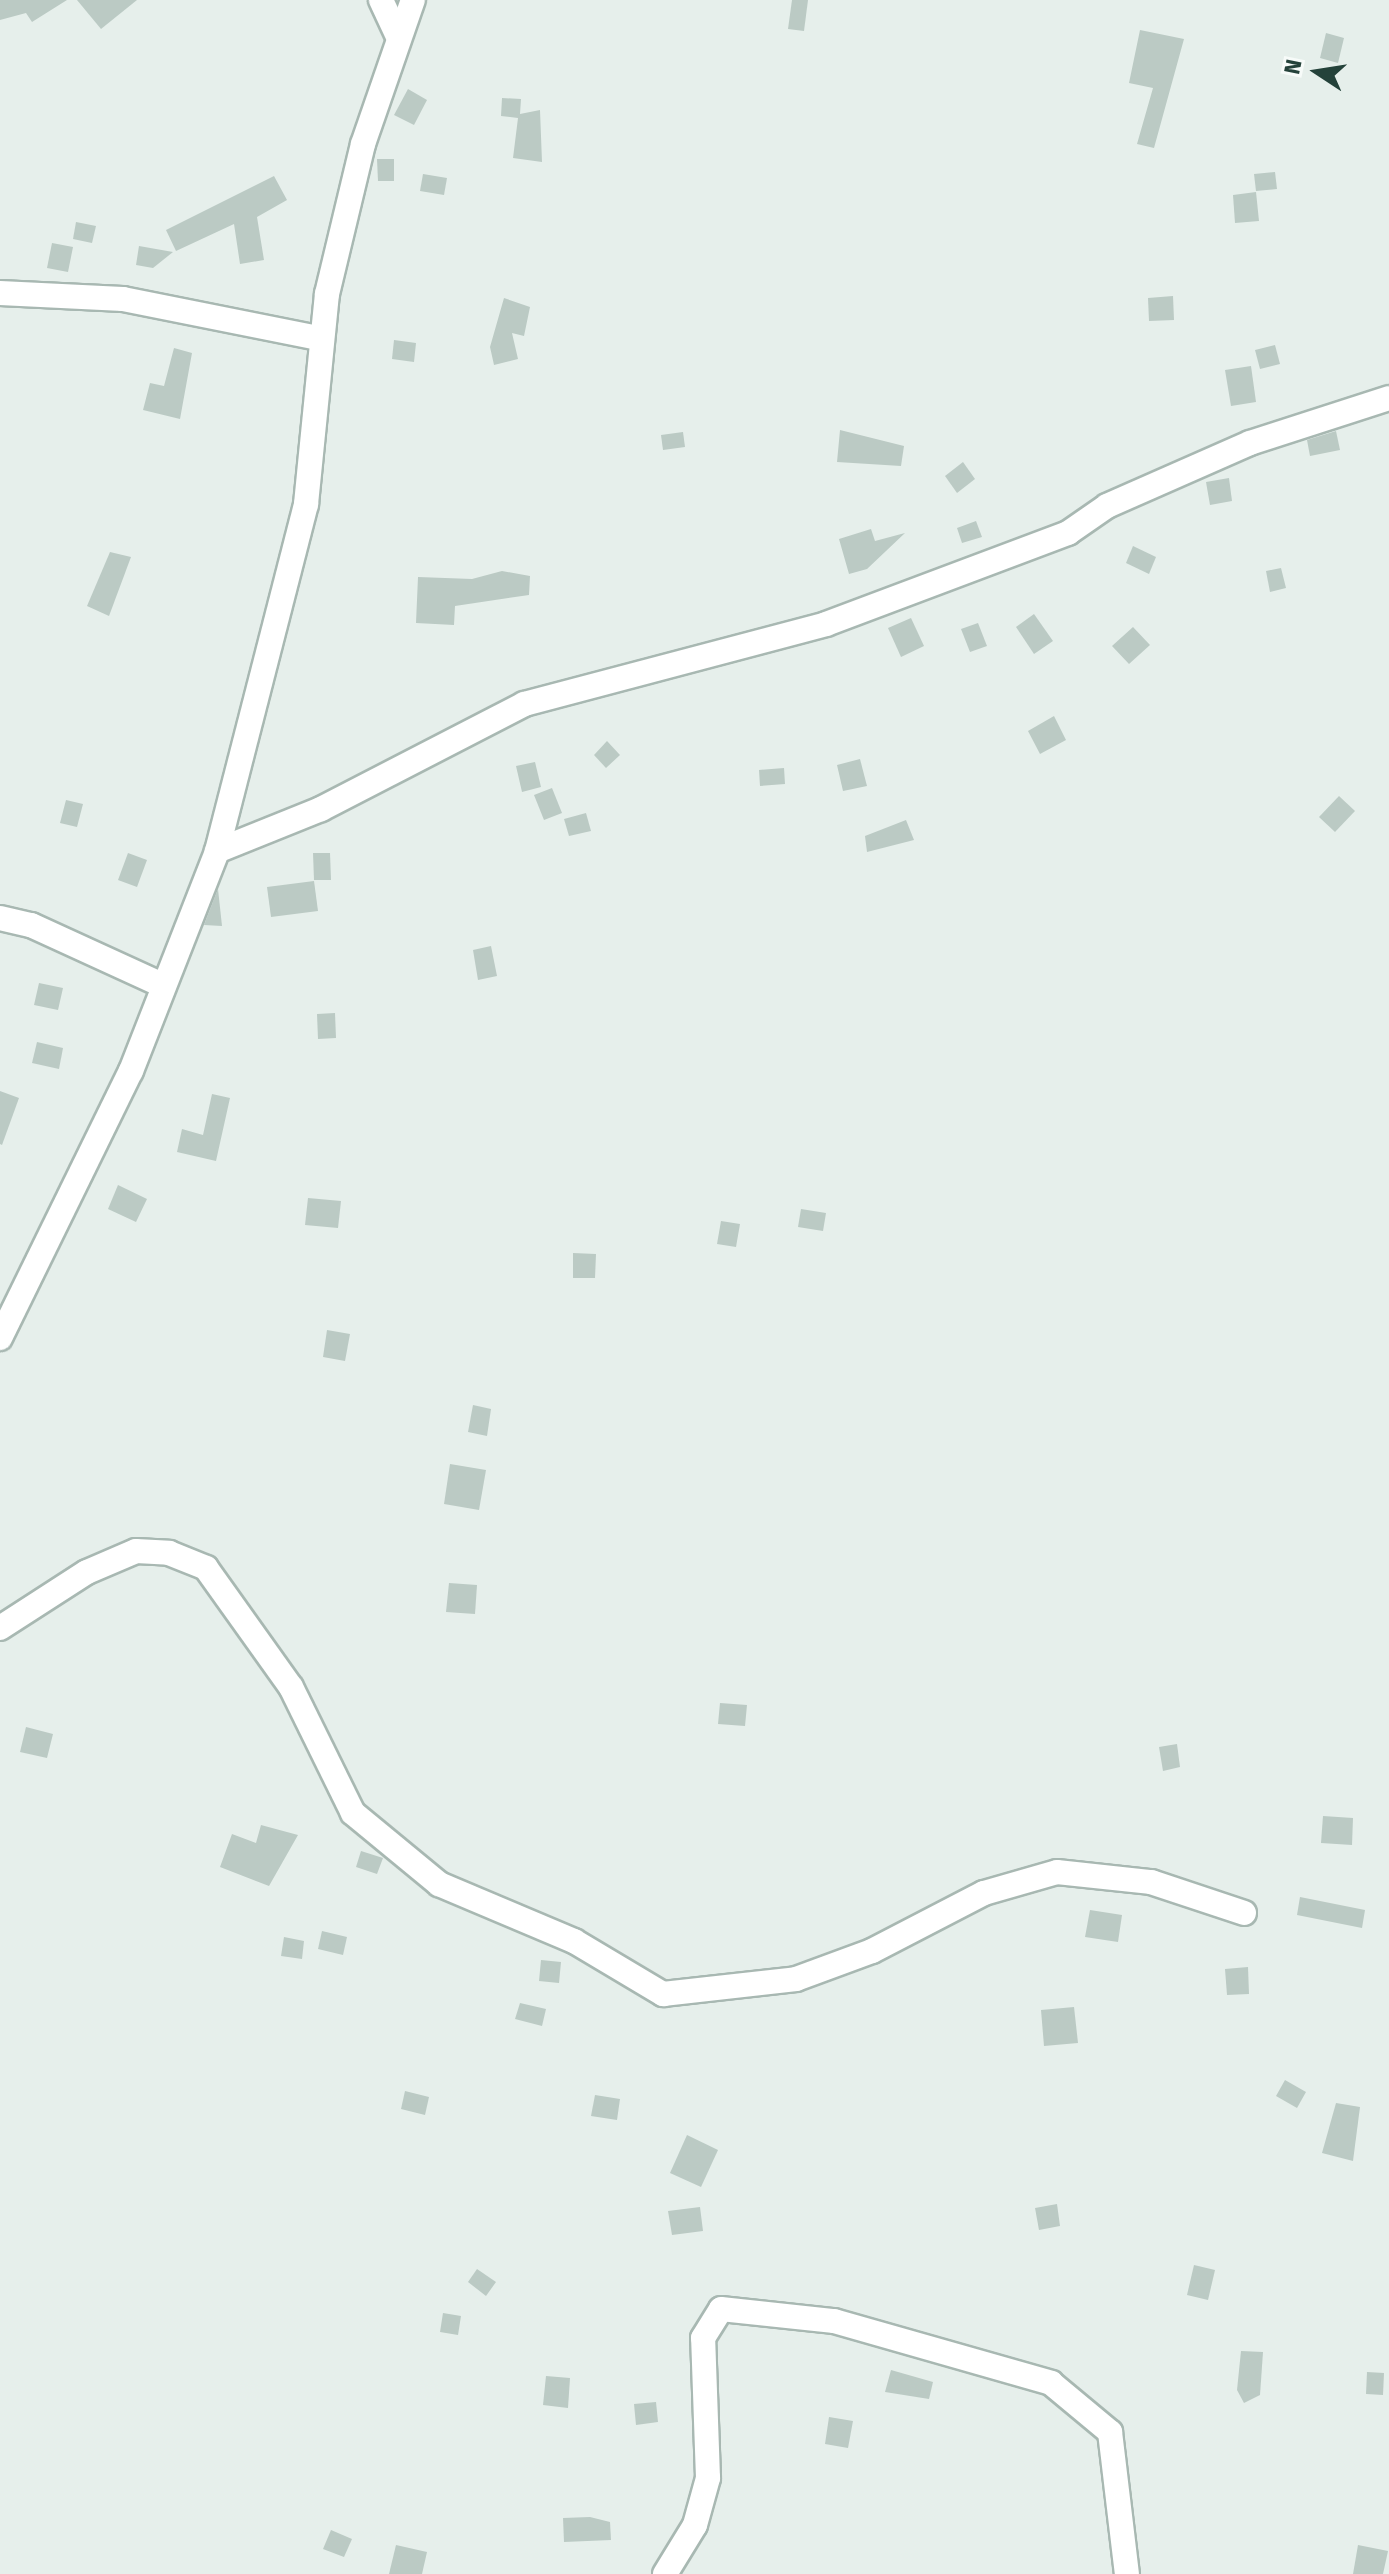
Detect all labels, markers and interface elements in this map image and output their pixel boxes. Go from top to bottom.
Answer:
north arrow [1277,32,1357,112]
text: N [1278,57,1308,77]

